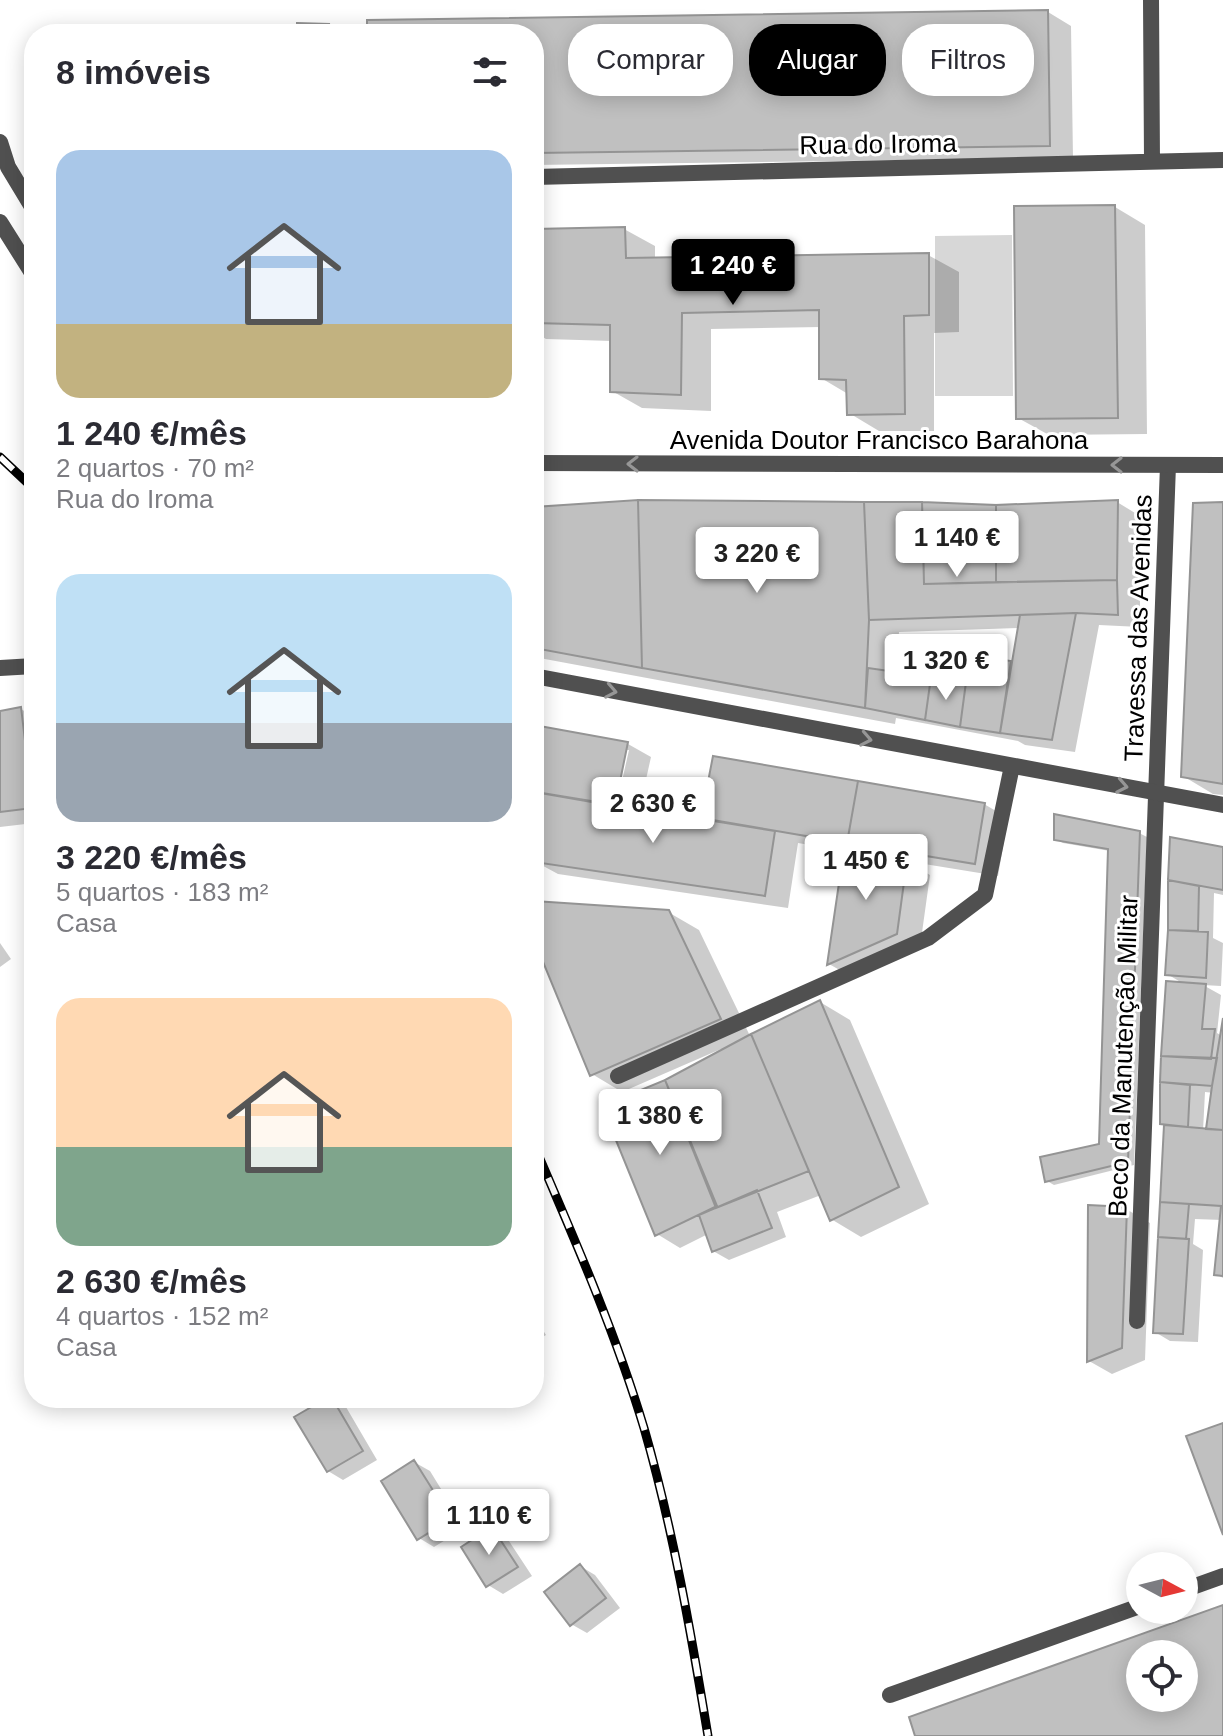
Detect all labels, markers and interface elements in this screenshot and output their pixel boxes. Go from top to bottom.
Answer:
chip: Comprar [568,24,733,96]
chip: Alugar [749,24,886,96]
chip: Filtros [902,24,1034,96]
icon: filters [468,50,512,94]
text: 8 imóveis [56,53,211,91]
street label: Rua do Iroma [799,128,958,160]
icon: home [212,202,356,346]
pin: 1 240 € [659,239,807,307]
text: 1 240 € [690,250,776,280]
text: 1 240 €/mês [56,414,247,452]
street label: Avenida Doutor Francisco Barahona [670,425,1089,455]
text: 2 quartos · 70 m² [56,453,254,483]
one-way arrow [626,455,639,473]
one-way arrow [1110,456,1123,474]
text: Rua do Iroma [56,484,214,514]
street label: Travessa das Avenidas [1118,494,1158,762]
pin: 1 140 € [883,511,1031,579]
text: 1 140 € [914,522,1000,552]
pin: 3 220 € [683,527,831,595]
text: 3 220 € [714,538,800,568]
icon: home [212,626,356,770]
pin: 1 320 € [872,634,1020,702]
text: 1 320 € [903,645,989,675]
one-way arrow [604,681,617,698]
one-way arrow [859,729,873,746]
pin: 2 630 € [579,777,727,845]
one-way arrow [1115,777,1129,794]
text: 2 630 € [610,788,696,818]
pin: 1 450 € [792,834,940,902]
text: 3 220 €/mês [56,838,247,876]
text: 1 450 € [823,845,909,875]
text: 5 quartos · 183 m² [56,877,268,907]
street label: Beco da Manutenção Militar [1102,894,1144,1218]
text: Casa [56,908,117,938]
icon: home [212,1050,356,1194]
pin: 1 380 € [586,1089,734,1157]
text: 1 380 € [617,1100,703,1130]
text: 2 630 €/mês [56,1262,247,1300]
text: 4 quartos · 152 m² [56,1301,268,1331]
text: Casa [56,1332,117,1362]
pin: 1 110 € [415,1489,563,1557]
text: 1 110 € [446,1500,532,1530]
north arrow [1126,1552,1198,1624]
map controls [1126,1552,1198,1712]
button: locate [1126,1640,1198,1712]

